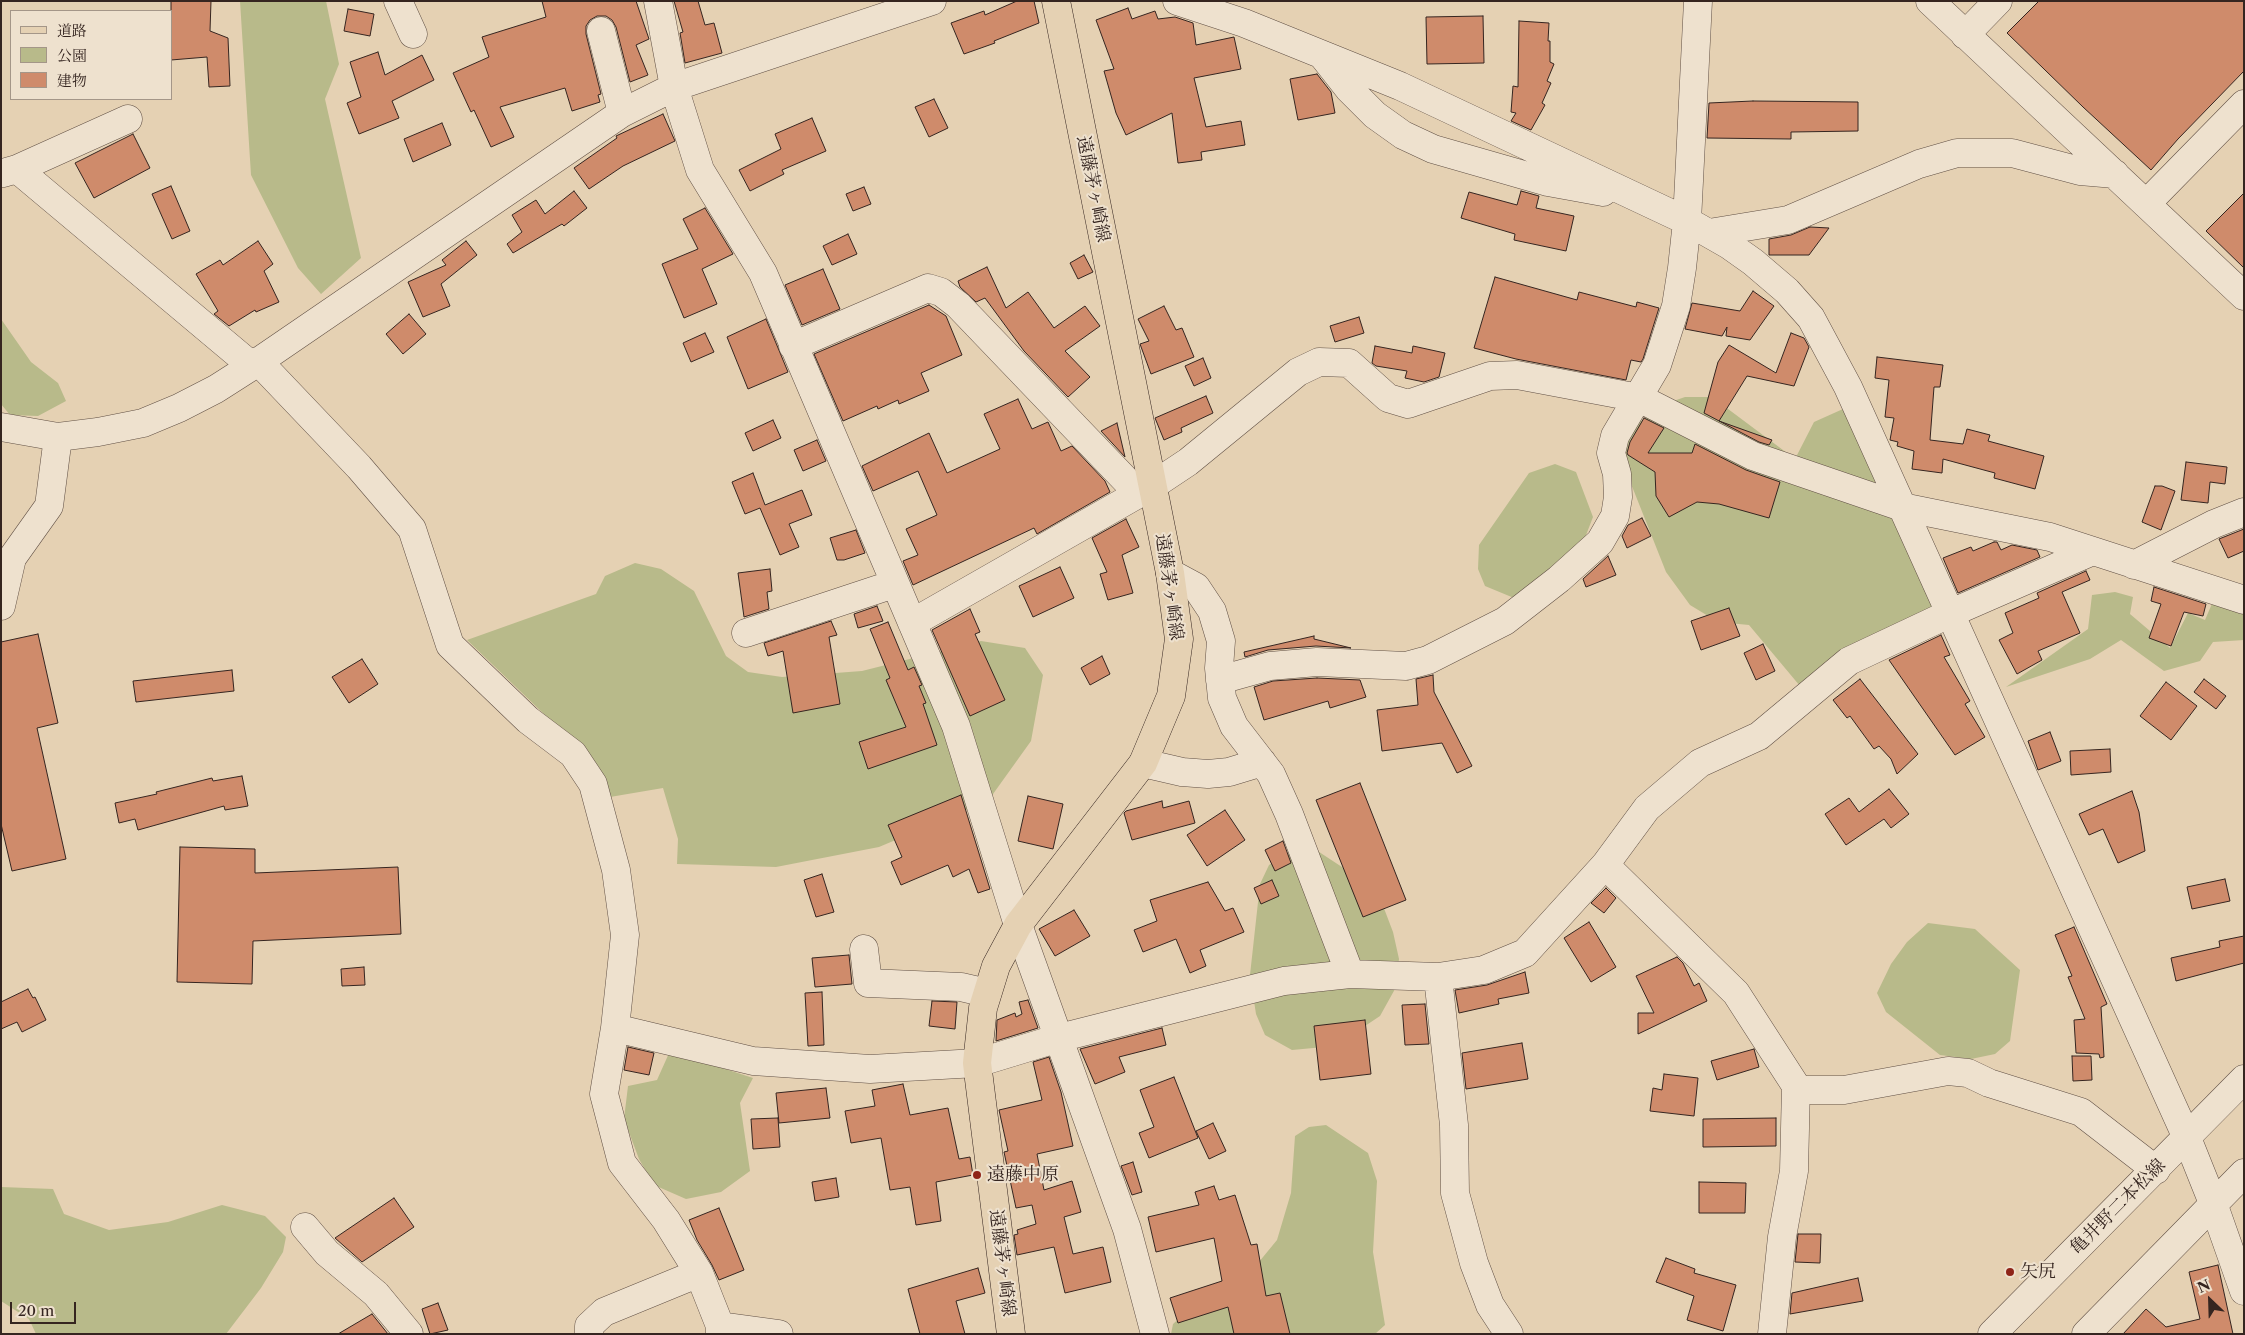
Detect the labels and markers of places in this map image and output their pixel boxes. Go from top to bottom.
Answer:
place label: 遠藤中原 [987,1164,1059,1186]
marker: 遠藤中原 [971,1169,983,1181]
place label: 矢尻 [2020,1261,2056,1283]
marker: 矢尻 [2004,1266,2016,1278]

